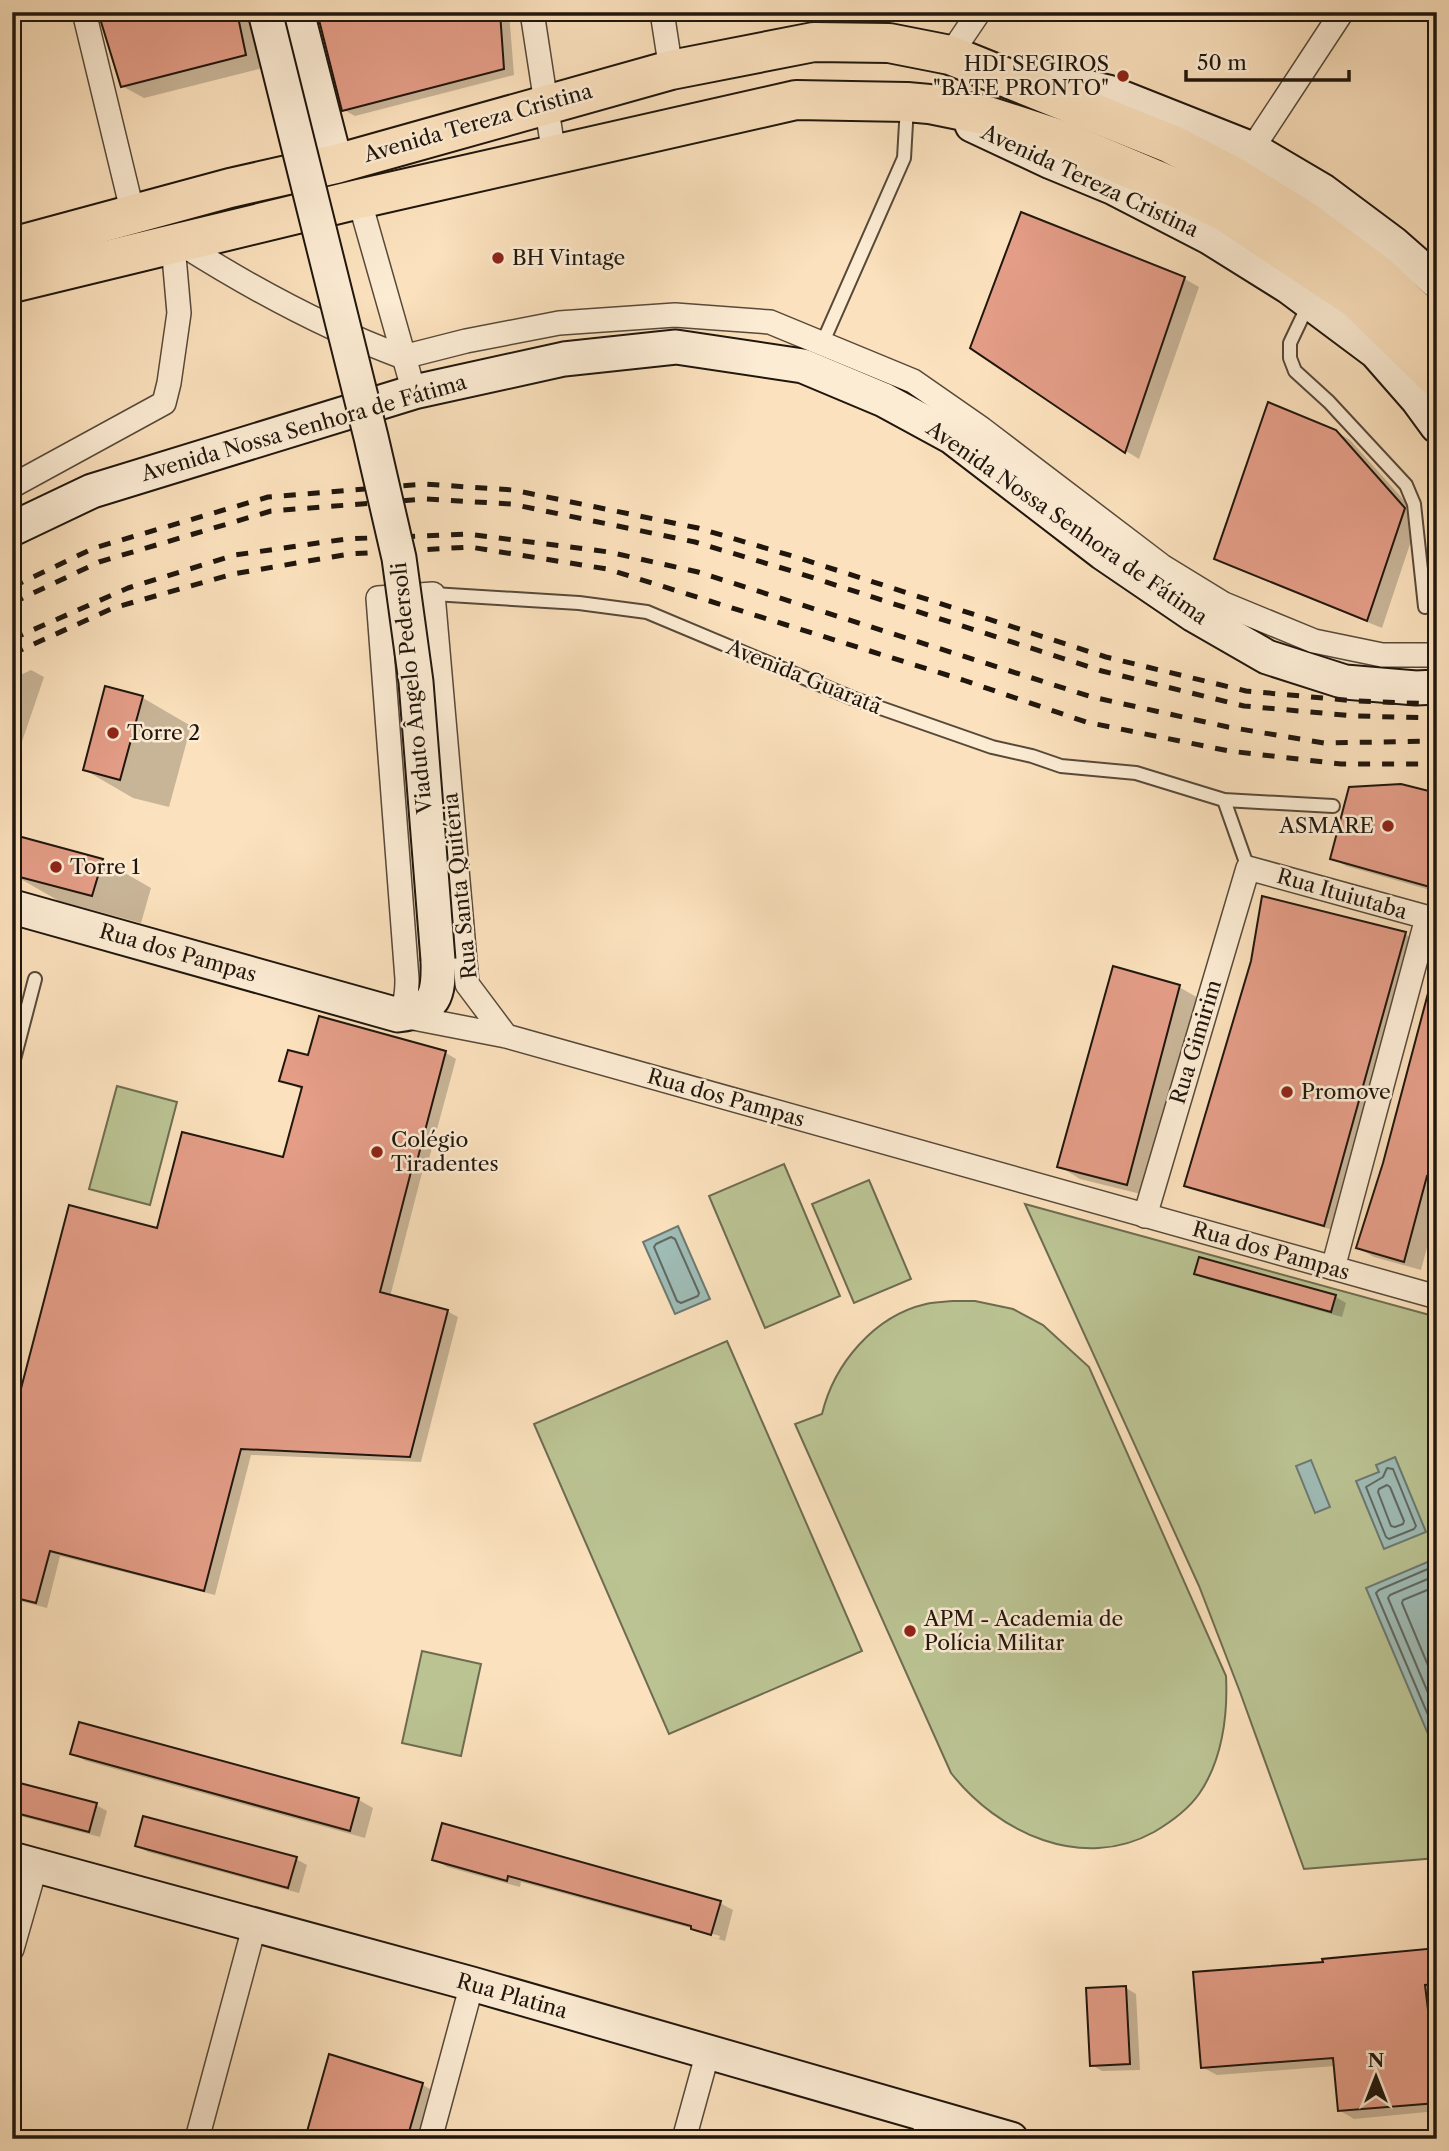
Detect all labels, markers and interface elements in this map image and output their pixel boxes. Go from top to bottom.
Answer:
scale bar [1186,38,1349,82]
text: 50 m [1197,50,1247,75]
place label: HDI SEGIROS "BATE PRONTO" [933,51,1109,100]
marker: HDI SEGIROS "BATE PRONTO" [1115,68,1131,84]
street label: Avenida Tereza Cristina [360,78,596,167]
street label: Avenida Tereza Cristina [977,119,1204,242]
place label: BH Vintage [512,245,625,270]
marker: BH Vintage [490,250,506,266]
street label: Avenida Nossa Senhora de Fátima [137,369,470,486]
street label: Avenida Nossa Senhora de Fátima [921,415,1213,630]
street label: Viaduto Ângelo Pedersoli [386,561,437,816]
street label: Avenida Guaratã [722,634,886,719]
place label: Torre 2 [127,720,200,745]
marker: Torre 2 [105,725,121,741]
street label: Rua Santa Quitéria [437,791,482,981]
place label: ASMARE [1278,813,1374,838]
marker: ASMARE [1380,818,1396,834]
place label: Torre 1 [70,854,140,879]
marker: Torre 1 [48,859,64,875]
street label: Rua Ituiutaba [1274,863,1411,924]
street label: Rua dos Pampas [97,918,260,987]
street label: Rua Gimirim [1165,976,1226,1107]
street label: Rua dos Pampas [645,1063,808,1132]
place label: Promove [1301,1079,1391,1104]
marker: Promove [1279,1084,1295,1100]
place label: Colégio Tiradentes [391,1127,499,1176]
marker: Colégio Tiradentes [369,1144,385,1160]
street label: Rua dos Pampas [1190,1216,1353,1285]
place label: APM - Academia de Polícia Militar [923,1606,1123,1655]
marker: APM - Academia de Polícia Militar [902,1623,918,1639]
street label: Rua Platina [454,1968,571,2023]
north arrow [1340,2042,1410,2112]
text: N [1368,2049,1384,2072]

